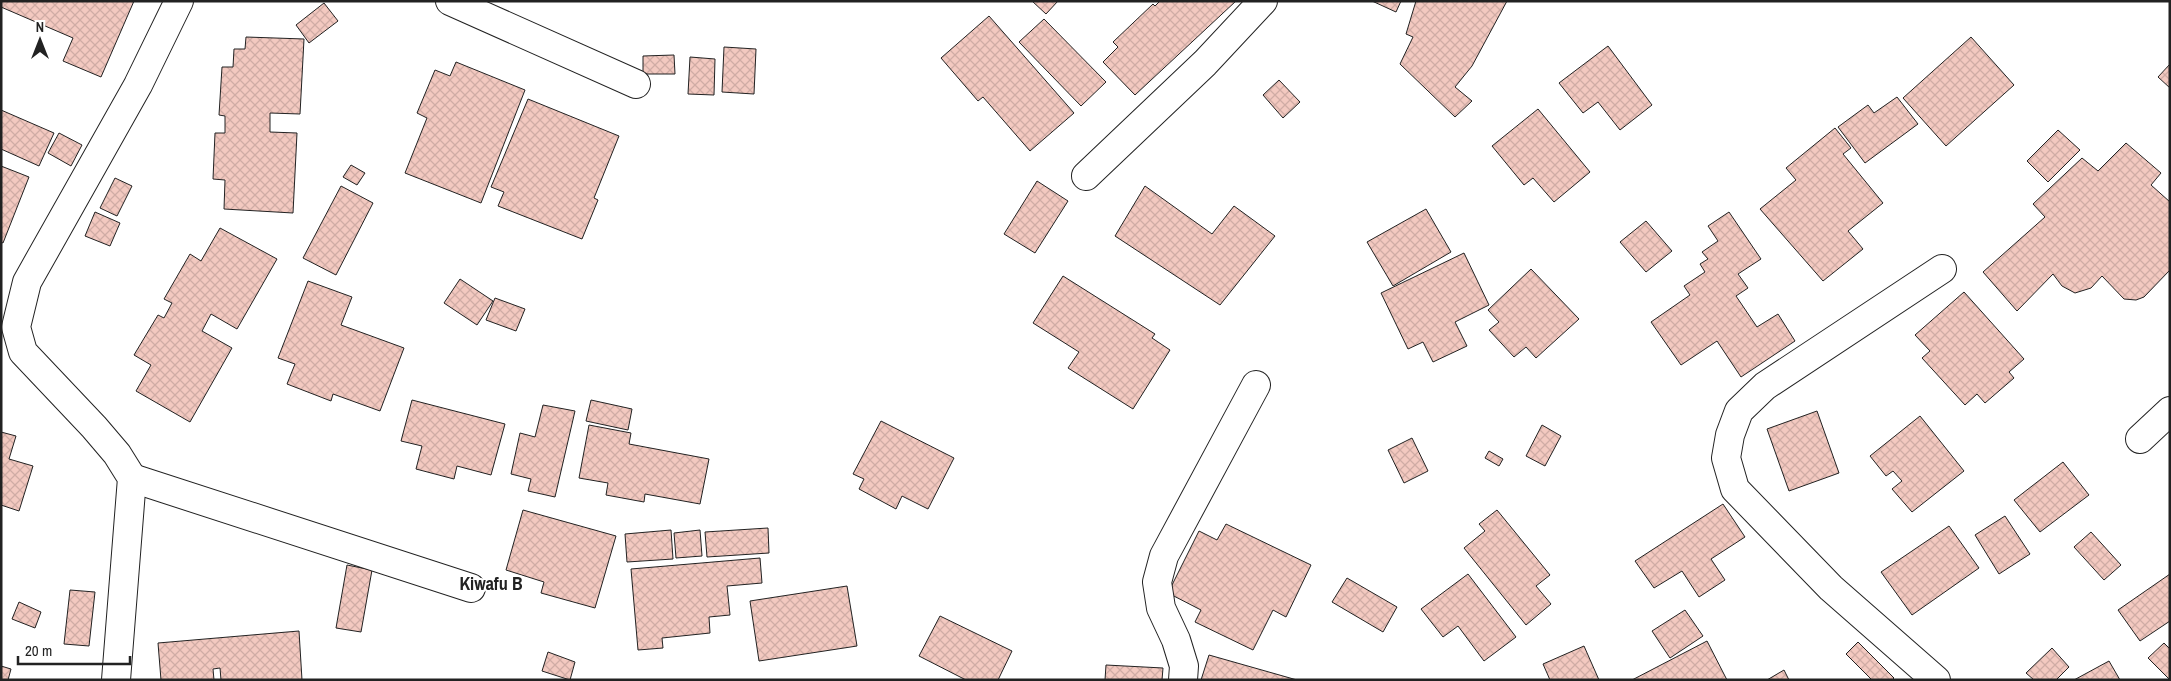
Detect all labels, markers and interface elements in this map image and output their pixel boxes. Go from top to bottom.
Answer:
north arrow [15,15,65,65]
text: N [36,18,44,36]
district label: Kiwafu B [459,571,523,596]
scale bar [18,634,130,666]
text: 20 m [25,640,52,661]

